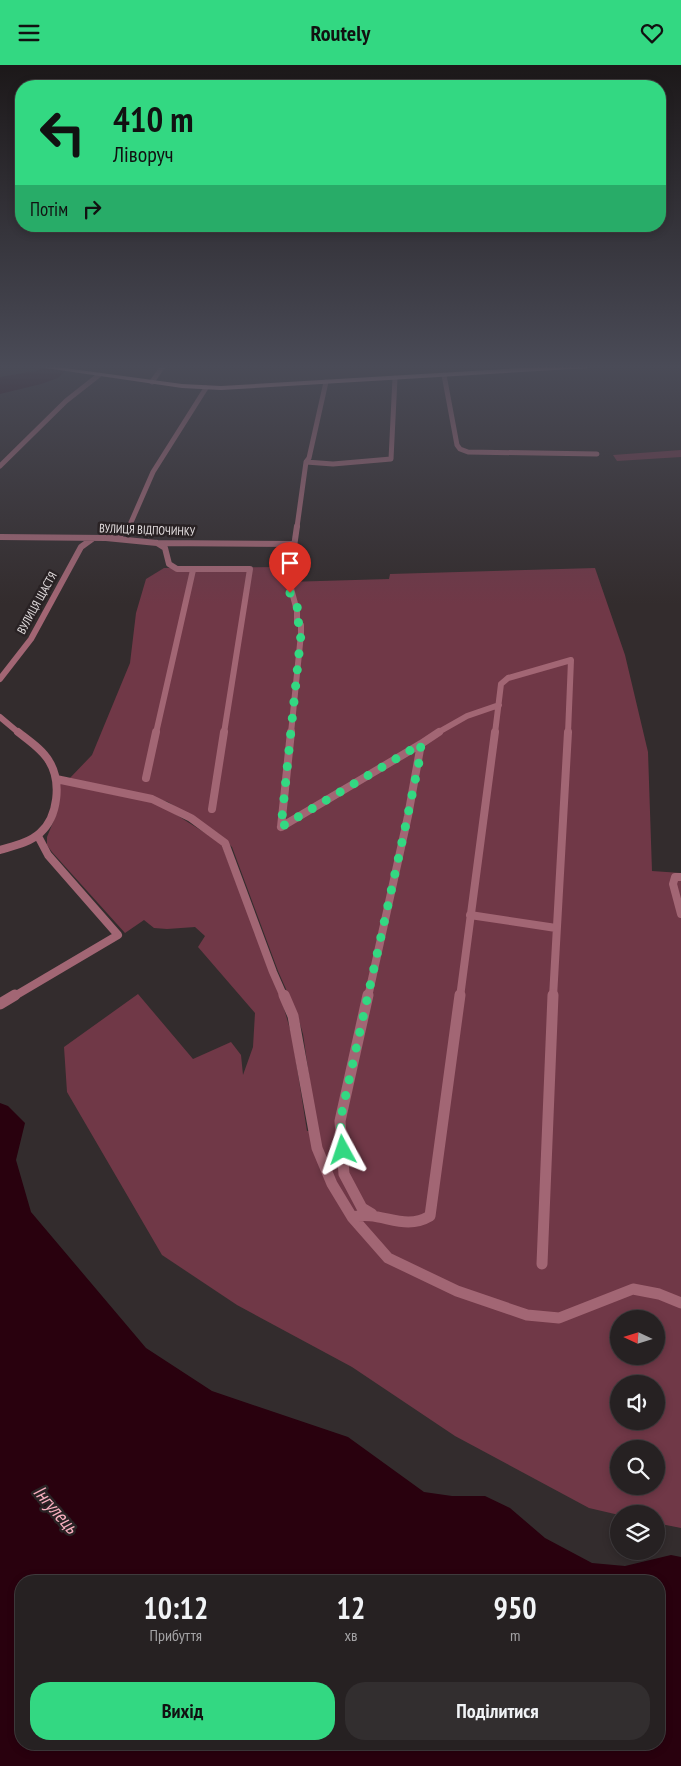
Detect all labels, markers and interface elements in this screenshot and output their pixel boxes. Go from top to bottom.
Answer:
icon: menu [15,19,43,47]
text: Routely [311,19,370,47]
icon: heart [638,19,666,47]
text: 410 m [113,96,194,142]
icon: left [30,100,95,165]
text: Ліворуч [113,140,174,168]
icon: right [78,195,106,223]
text: Потім [30,197,68,221]
street label: ВУЛИЦЯ ВІДПОЧИНКУ [99,520,196,539]
pin [269,542,311,593]
icon: arrive [276,549,304,577]
street label: ВУЛИЦЯ ЩАСТЯ [13,569,60,636]
position arrow [316,1123,368,1175]
north arrow [610,1310,665,1365]
map controls [610,1310,665,1560]
button: sound [610,1375,665,1430]
button: search [610,1440,665,1495]
water label: Інгулець [28,1480,84,1539]
button: layers [610,1505,665,1560]
text: 10:12 [143,1588,208,1627]
text: 12 [337,1588,365,1627]
text: 950 [494,1588,537,1627]
text: Прибуття [150,1625,202,1645]
text: хв [344,1625,357,1645]
text: m [510,1625,520,1645]
button: Вихід [30,1682,335,1740]
button: Поділитися [345,1682,650,1740]

